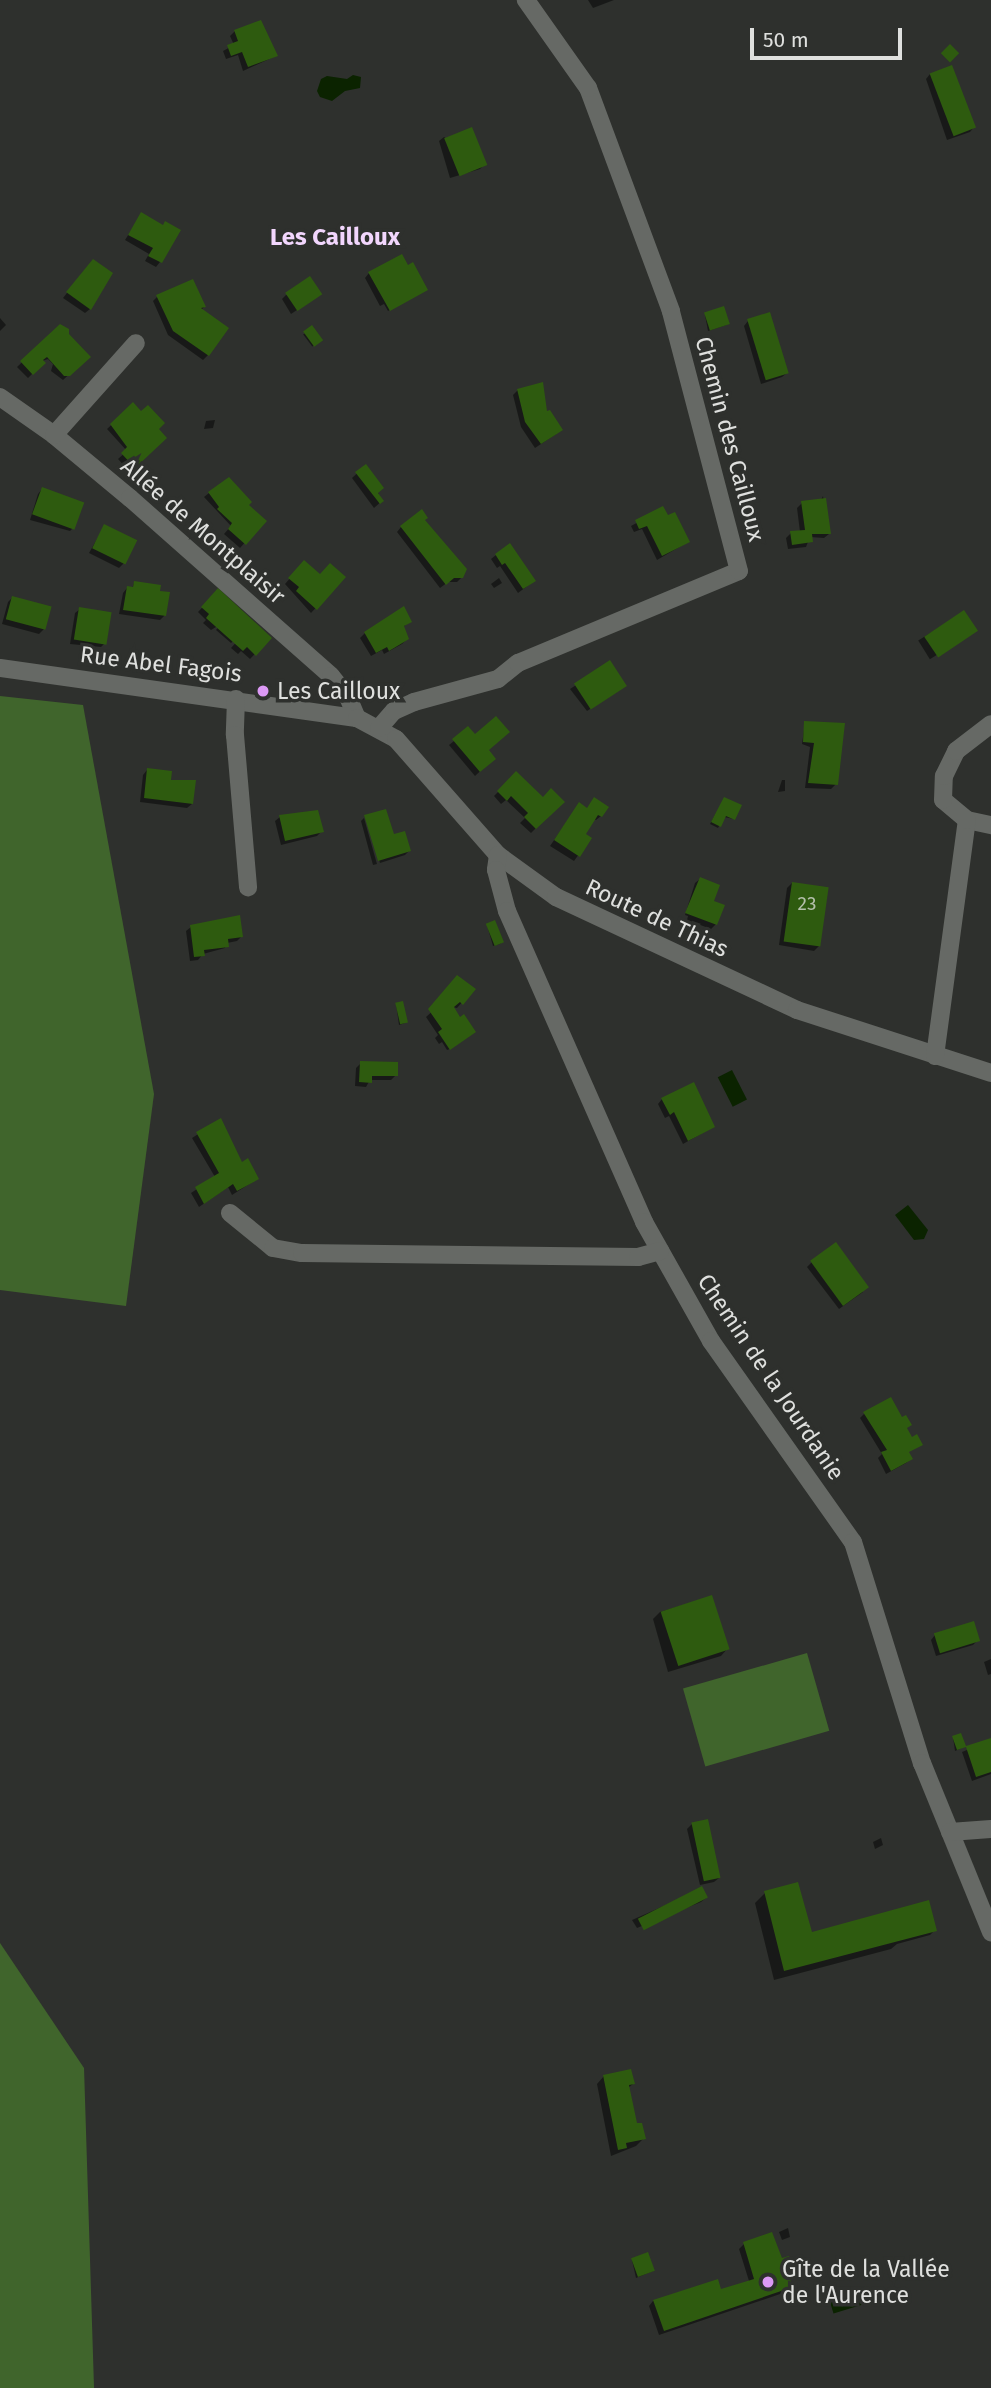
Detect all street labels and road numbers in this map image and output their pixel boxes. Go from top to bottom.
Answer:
street label: Chemin des Cailloux [689,334,771,544]
street label: Allée de Montplaisir [115,452,291,610]
street label: Rue Abel Fagois [79,640,243,688]
street label: Route de Thias [581,873,733,963]
street label: Chemin de la Jourdanie [692,1269,850,1485]

